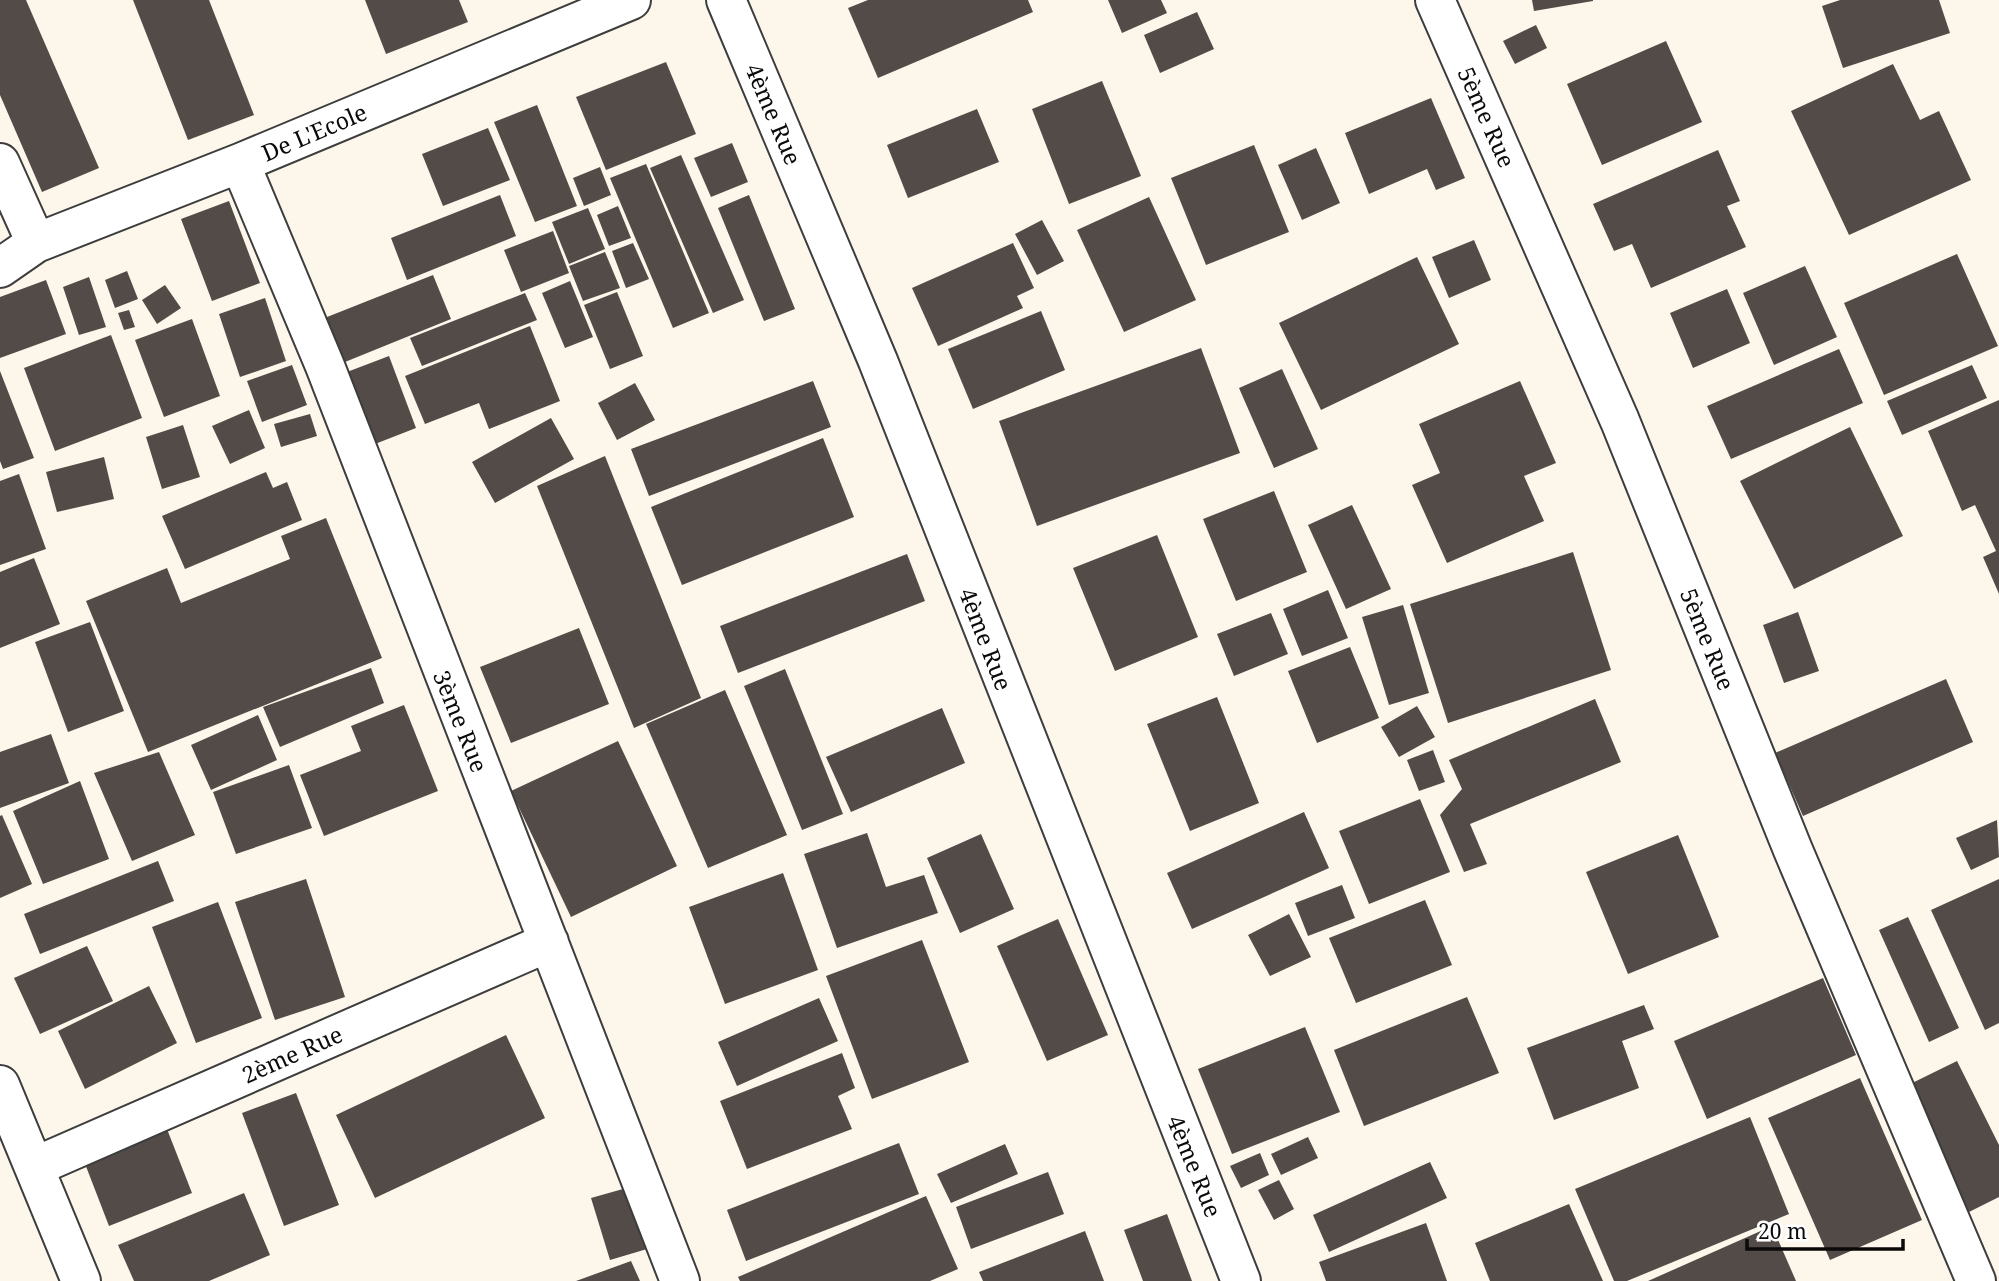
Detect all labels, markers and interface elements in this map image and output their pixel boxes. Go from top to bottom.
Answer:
street label: 4ème Rue [738,58,810,170]
street label: 5ème Rue [1451,62,1523,172]
street label: De L'Ecole [256,96,372,168]
street label: 4ème Rue [952,583,1020,695]
street label: 5ème Rue [1673,583,1743,695]
street label: 3ème Rue [426,665,496,777]
street label: 2ème Rue [237,1018,347,1090]
street label: 4ème Rue [1160,1110,1230,1222]
scale bar [1747,1208,1903,1252]
text: 20 m [1758,1217,1807,1245]

